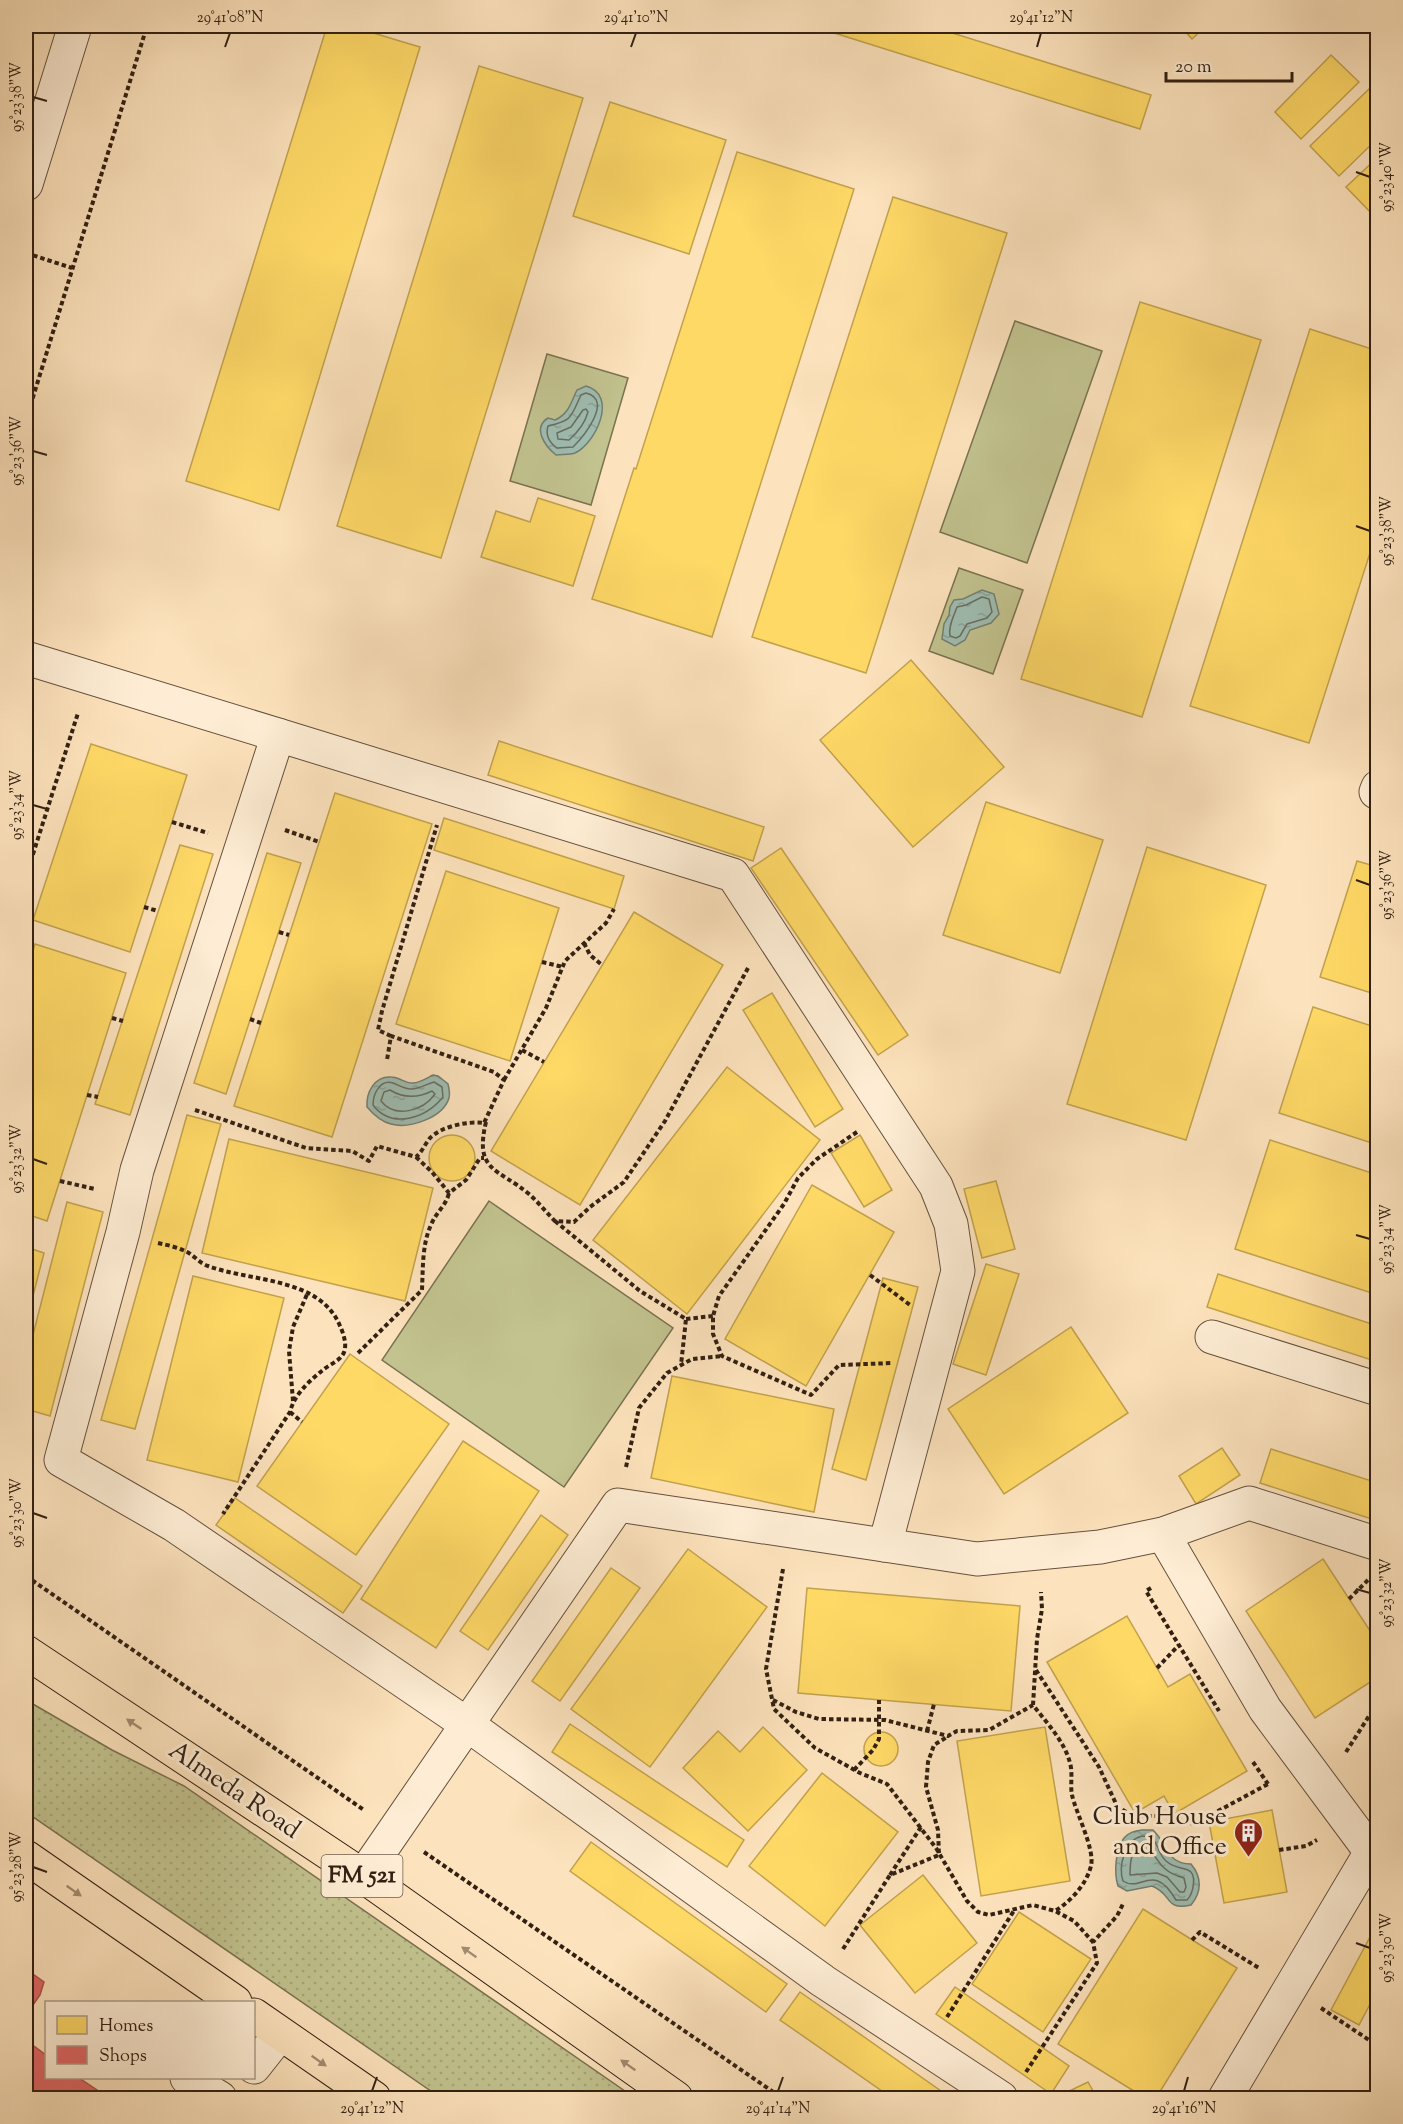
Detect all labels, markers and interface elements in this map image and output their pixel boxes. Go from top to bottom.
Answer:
text: 29°41'08"N [197,8,263,29]
text: 29°41'10"N [604,8,668,29]
text: 29°41'12"N [1009,8,1073,29]
scale bar [1166,45,1292,83]
text: 20 m [1175,55,1212,81]
text: 95°23'38"W [7,62,28,132]
text: 95°23'40"W [1377,142,1398,212]
text: 95°23'36"W [7,416,28,486]
text: 95°23'38"W [1377,496,1398,566]
text: 95°23'34"W [7,770,28,840]
text: 95°23'36"W [1377,850,1398,920]
text: 95°23'32"W [7,1124,28,1194]
text: 95°23'34"W [1377,1204,1398,1274]
text: 95°23'30"W [7,1478,28,1548]
text: 95°23'32"W [1377,1558,1398,1628]
one-way arrow [127,1718,143,1730]
street label: Almeda Road [160,1733,308,1849]
place label: Club House and Office [1092,1799,1227,1866]
building icon: Club House and Office [1232,1816,1264,1858]
text: 95°23'28"W [7,1831,28,1902]
road number: FM 521 [322,1855,403,1897]
one-way arrow [65,1885,82,1896]
text: 95°23'30"W [1377,1913,1398,1983]
one-way arrow [462,1946,478,1958]
legend [45,2001,255,2079]
text: Homes [99,2014,153,2040]
text: Shops [99,2044,147,2070]
one-way arrow [310,2055,326,2067]
one-way arrow [621,2059,637,2071]
text: 29°41'12"N [340,2099,404,2120]
text: 29°41'14"N [746,2099,810,2120]
text: 29°41'16"N [1152,2099,1216,2120]

